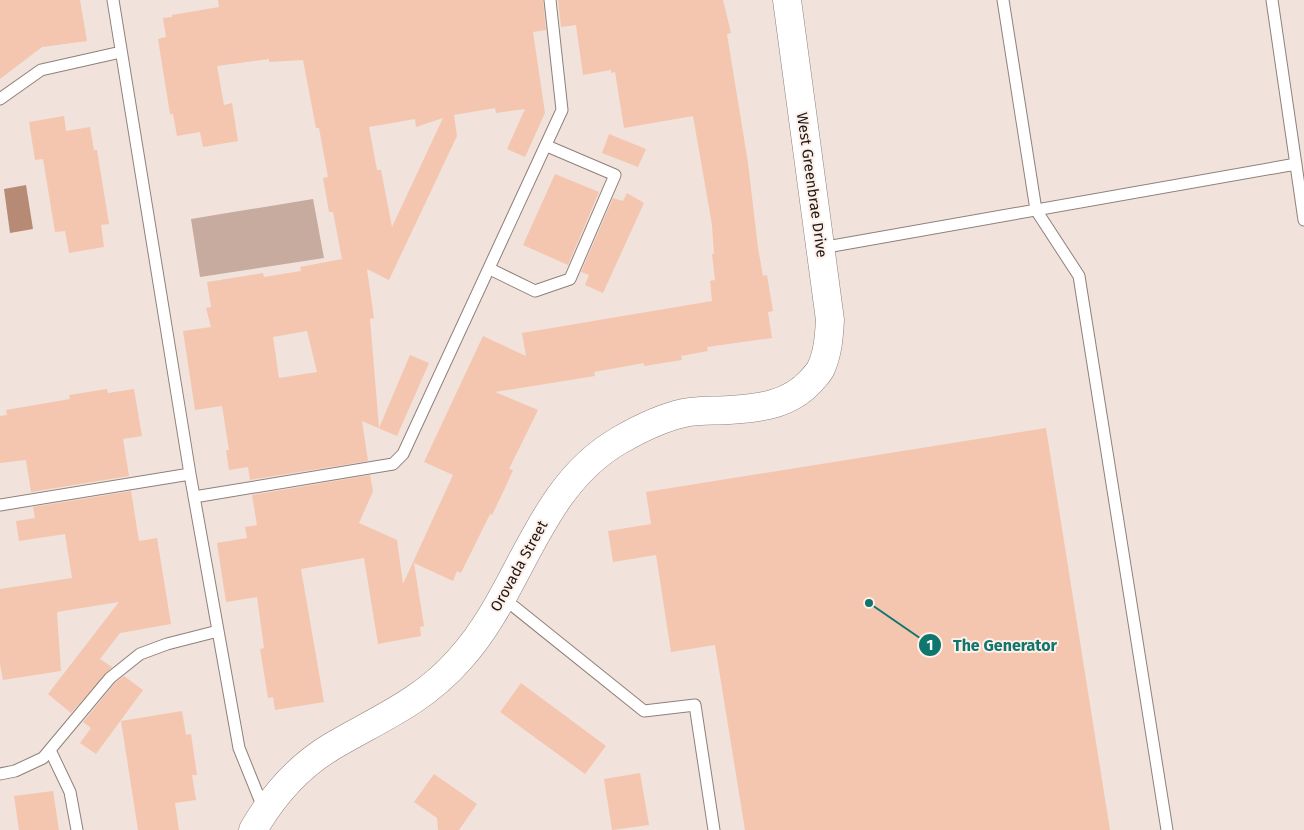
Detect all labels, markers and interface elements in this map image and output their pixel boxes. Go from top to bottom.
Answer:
street label: West Greenbrae Drive [793,111,831,259]
street label: Orovada Street [487,517,552,615]
callout: The Generator [918,630,1067,661]
text: 1 [927,636,933,654]
text: The Generator [953,636,1058,655]

